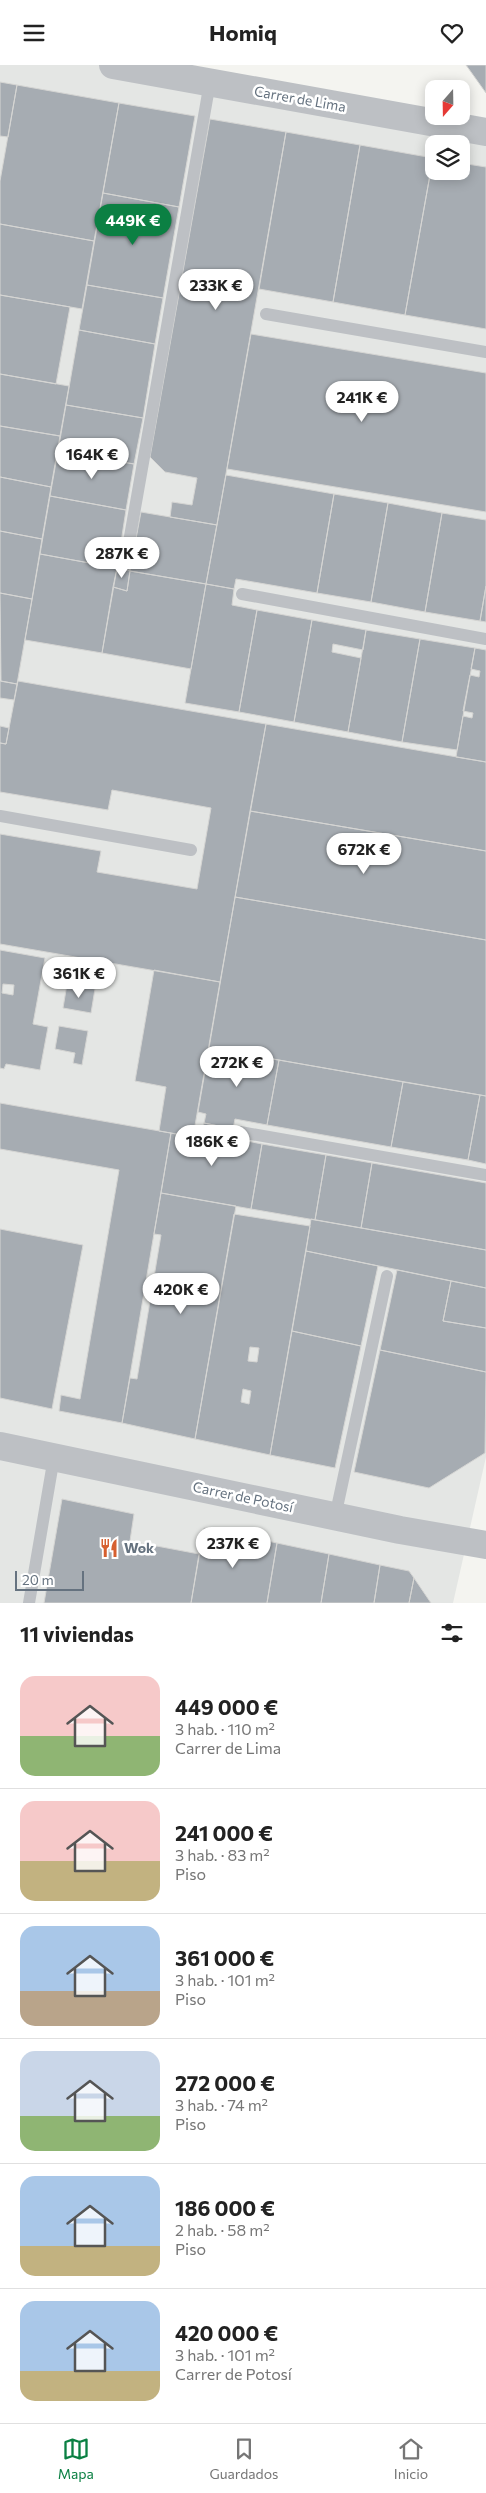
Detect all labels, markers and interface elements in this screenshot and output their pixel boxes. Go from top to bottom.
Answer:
icon: menu [20,19,48,47]
text: Homiq [209,19,277,46]
icon: heart [438,19,466,47]
north arrow [425,80,470,125]
map controls [425,80,470,180]
street label: Carrer de Lima [253,82,347,115]
button: layers [425,135,470,180]
pin: 449K € [92,203,174,246]
text: 449K € [106,210,161,229]
pin: 233K € [175,269,257,311]
text: 233K € [189,275,243,294]
pin: 241K € [321,381,403,423]
text: 241K € [337,387,387,406]
pin: 164K € [51,437,133,480]
text: 164K € [66,444,118,463]
pin: 287K € [81,537,163,579]
text: 287K € [95,543,149,562]
pin: 672K € [323,833,405,875]
text: 672K € [337,839,391,858]
pin: 361K € [38,957,120,999]
text: 361K € [53,963,105,982]
pin: 272K € [196,1045,278,1088]
text: 272K € [211,1052,263,1071]
pin: 186K € [171,1125,253,1167]
text: 186K € [186,1131,238,1150]
pin: 420K € [140,1273,222,1315]
text: 420K € [154,1279,208,1298]
street label: Carrer de Potosí [191,1478,295,1516]
pin: 237K € [192,1527,274,1569]
text: 237K € [207,1533,259,1552]
restaurant icon: Wok [98,1537,120,1559]
place label: Wok [124,1539,154,1556]
scale bar [15,1568,84,1591]
text: 20 m [22,1571,54,1588]
icon: filters [438,1619,466,1647]
text: 11 viviendas [20,1621,134,1646]
text: 449 000 € [175,1694,278,1719]
icon: home [60,1696,120,1756]
text: 3 hab. · 110 m² [175,1719,275,1738]
text: Carrer de Lima [175,1738,281,1757]
text: 241 000 € [175,1820,273,1845]
icon: home [60,1821,120,1881]
text: 3 hab. · 83 m² [175,1845,270,1864]
text: Piso [175,1864,206,1883]
text: 361 000 € [175,1945,274,1970]
icon: home [60,1946,120,2006]
text: 3 hab. · 101 m² [175,1970,275,1989]
text: Piso [175,1989,206,2008]
text: 272 000 € [175,2070,275,2095]
icon: home [60,2071,120,2131]
text: 3 hab. · 74 m² [175,2095,268,2114]
text: Piso [175,2114,206,2133]
text: 186 000 € [175,2195,275,2220]
icon: home [60,2196,120,2256]
text: 2 hab. · 58 m² [175,2220,270,2239]
text: Piso [175,2239,206,2258]
text: 420 000 € [175,2320,278,2345]
icon: home [60,2321,120,2381]
text: 3 hab. · 101 m² [175,2345,275,2364]
text: Carrer de Potosí [175,2364,292,2383]
tab: Mapa [58,2435,94,2482]
tab: Guardados [209,2435,278,2482]
tab: Inicio [394,2435,428,2482]

